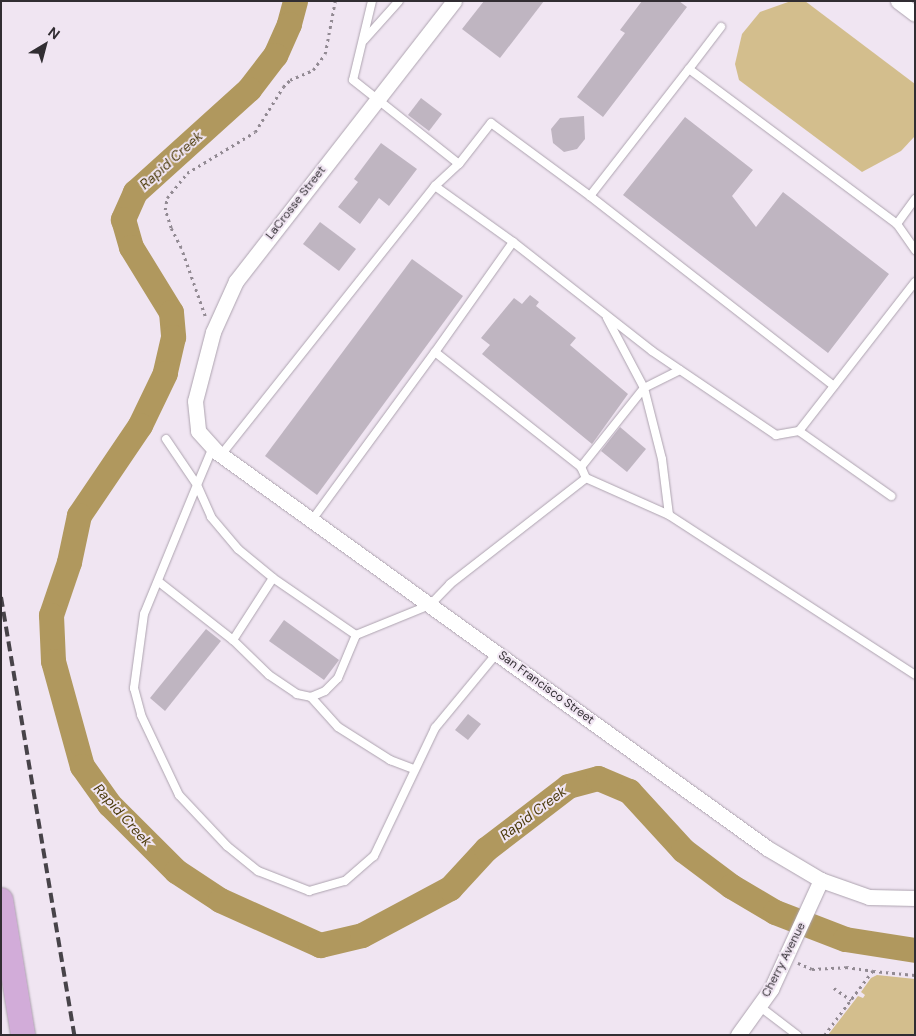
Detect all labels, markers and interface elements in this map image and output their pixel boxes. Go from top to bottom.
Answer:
north arrow [20,20,70,70]
text: N [45,23,64,43]
water label: Rapid Creek [136,127,206,193]
street label: LaCrosse Street [263,164,329,242]
street label: San Francisco Street [495,648,597,728]
water label: Rapid Creek [90,780,156,850]
water label: Rapid Creek [496,783,570,843]
street label: Cherry Avenue [759,920,809,1000]

